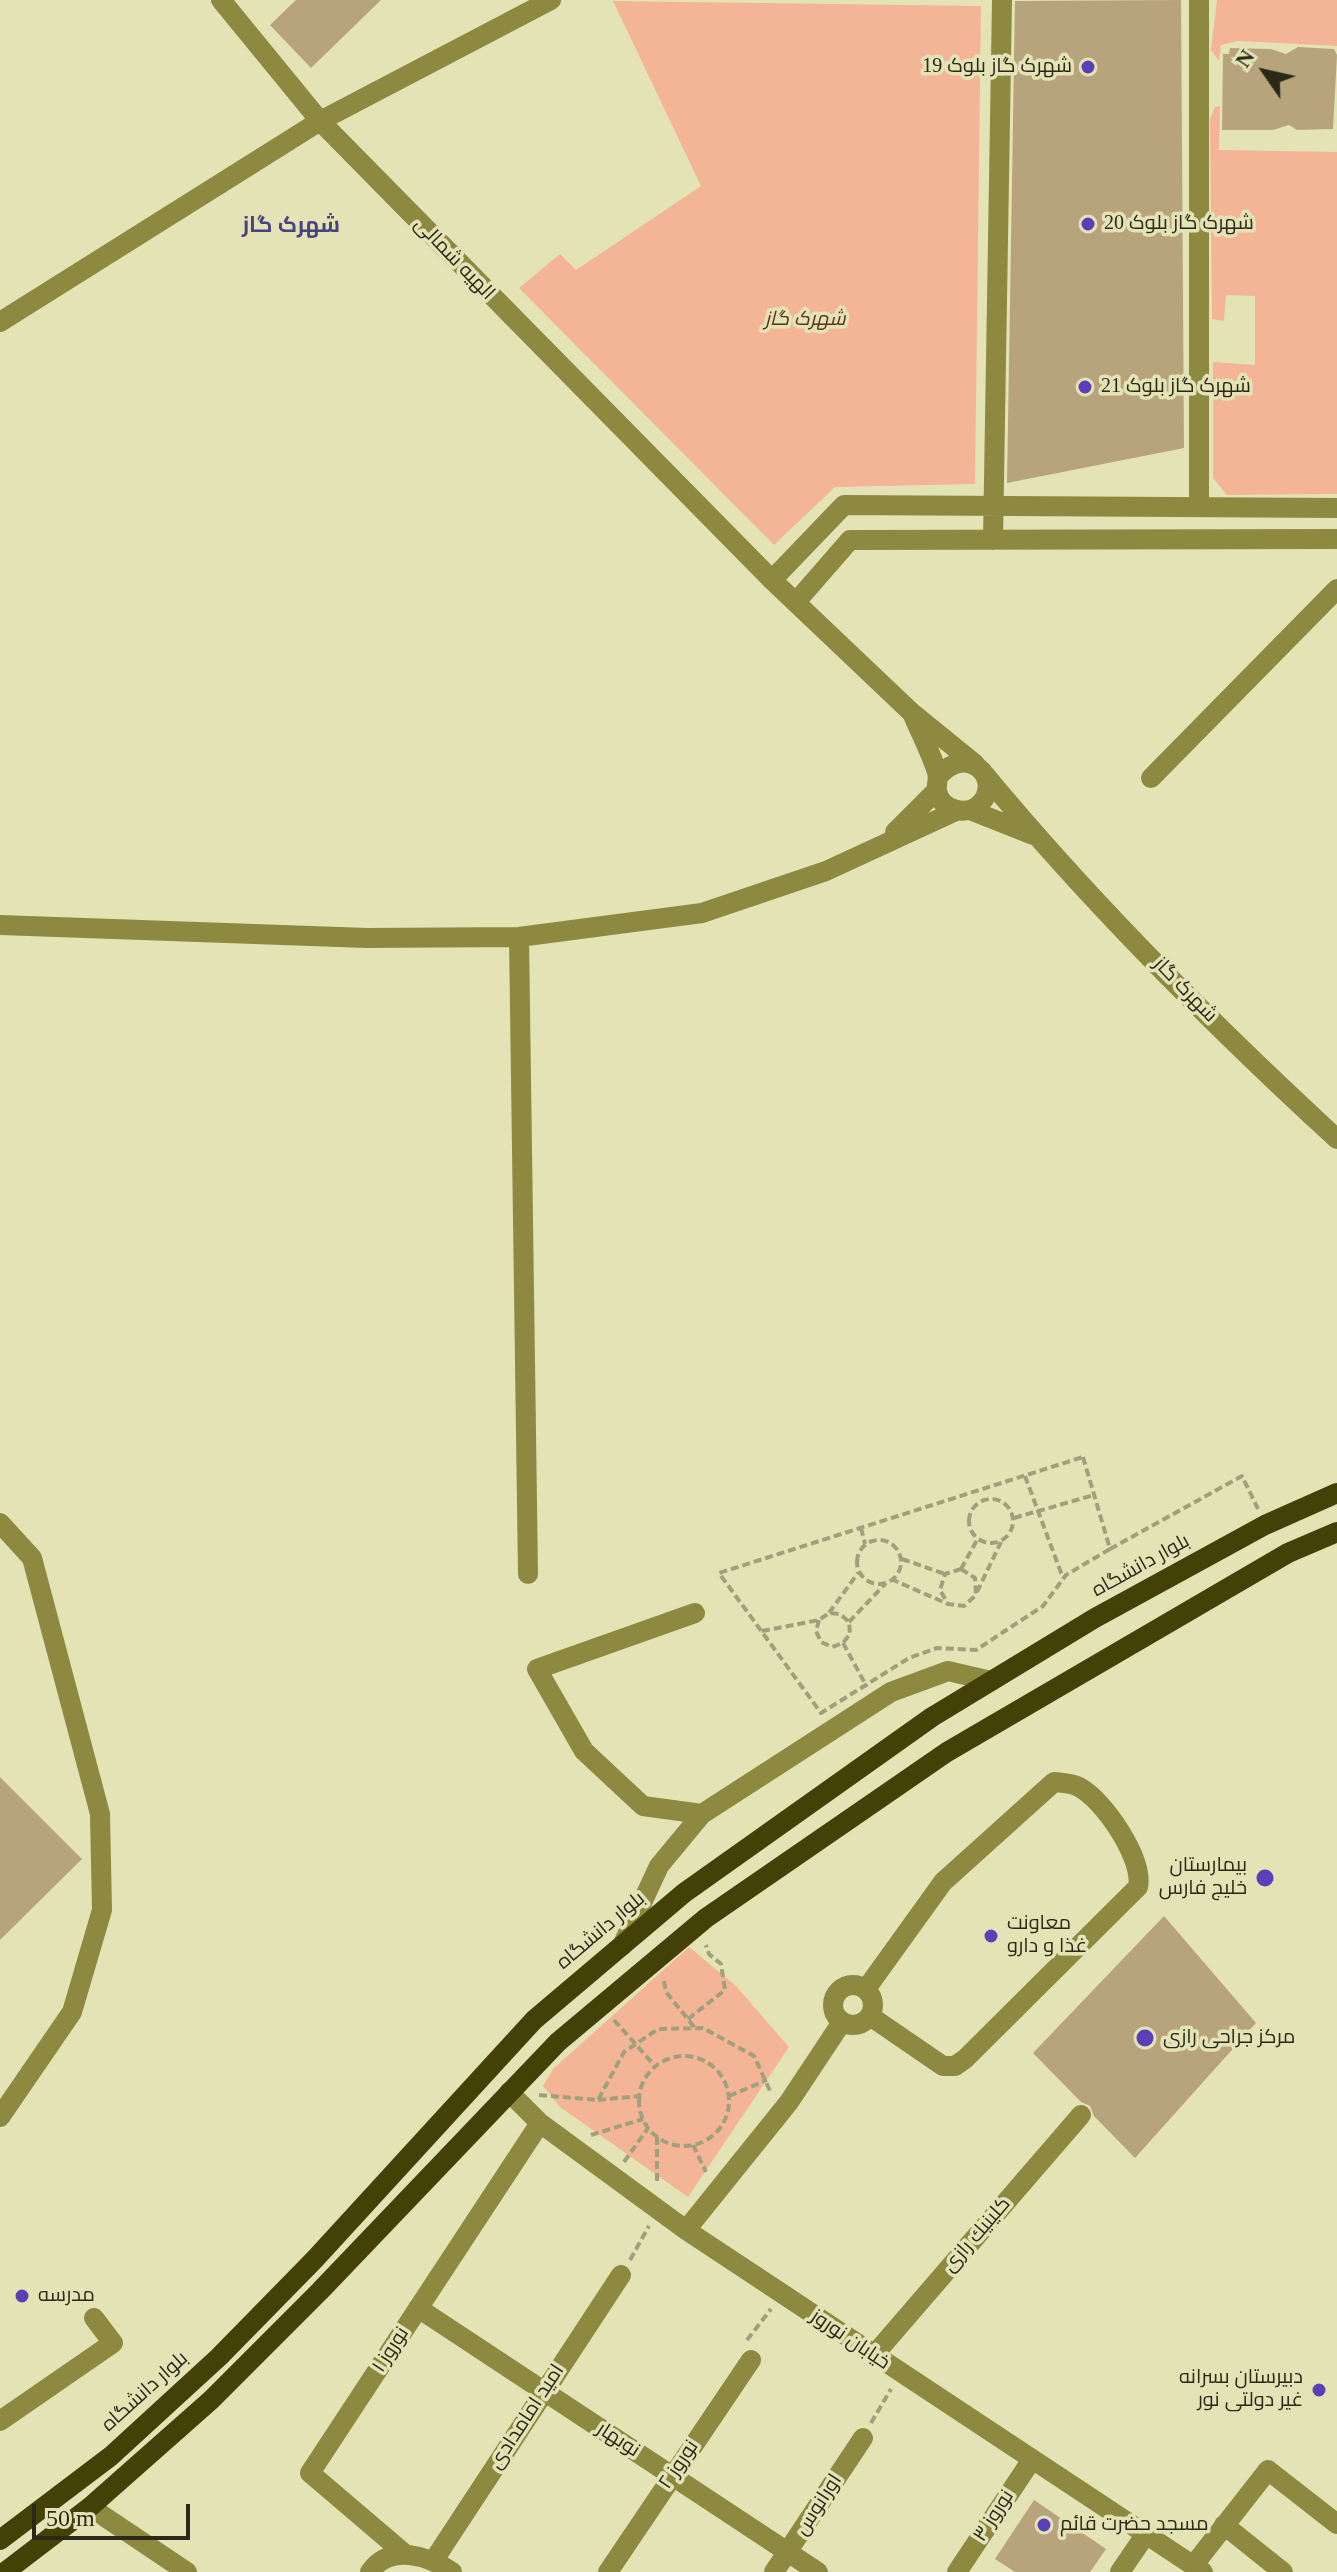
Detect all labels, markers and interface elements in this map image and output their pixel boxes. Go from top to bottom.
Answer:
north arrow [1225,32,1305,112]
text: N [1230,45,1259,72]
place label: شهرک گاز بلوک 19 [922,55,1072,79]
marker: شهرک گاز بلوک 19 [1079,58,1097,76]
place label: شهرک گاز بلوک 20 [1104,212,1254,236]
district label: شهرک گاز [242,213,340,239]
street label: الهیه شمالی [409,213,499,305]
marker: شهرک گاز بلوک 20 [1079,215,1097,233]
park label: شهرک گاز [764,308,846,332]
place label: شهرک گاز بلوک 21 [1101,375,1251,399]
marker: شهرک گاز بلوک 21 [1076,378,1094,396]
street label: شهرک گاز [1148,953,1222,1027]
street label: بلوار دانشگاه [1088,1529,1194,1603]
place label: بیمارستان خلیج فارس [1159,1854,1247,1901]
marker: بیمارستان خلیج فارس [1254,1867,1276,1889]
street label: بلوار دانشگاه [552,1887,650,1975]
place label: معاونت غذا و دارو [1007,1912,1087,1959]
marker: معاونت غذا و دارو [982,1927,1000,1945]
place label: مرکز جراحی رازی [1163,2026,1295,2050]
marker: مرکز جراحی رازی [1134,2027,1156,2049]
street label: كلينيك رازی [938,2193,1016,2277]
place label: مدرسه [38,2284,95,2308]
marker: مدرسه [13,2287,31,2305]
street label: خیابان نوروز [806,2305,894,2375]
street label: نوروز ۱ [367,2323,415,2377]
street label: بلوار دانشگاه [97,2347,193,2437]
street label: امید امامدادی [484,2360,570,2474]
place label: دبیرستان بسرانه غیر دولتی نور [1179,2366,1303,2413]
marker: دبیرستان بسرانه غیر دولتی نور [1310,2381,1328,2399]
street label: نوبهار [592,2417,644,2463]
street label: نوروز ۲ [654,2436,704,2494]
street label: اورانوس [790,2470,848,2540]
street label: نوروز ۳ [968,2486,1020,2546]
scale bar [36,2488,194,2538]
text: 50 m [46,2505,95,2531]
place label: مسجد حضرت قائم [1060,2513,1209,2537]
marker: مسجد حضرت قائم [1035,2516,1053,2534]

